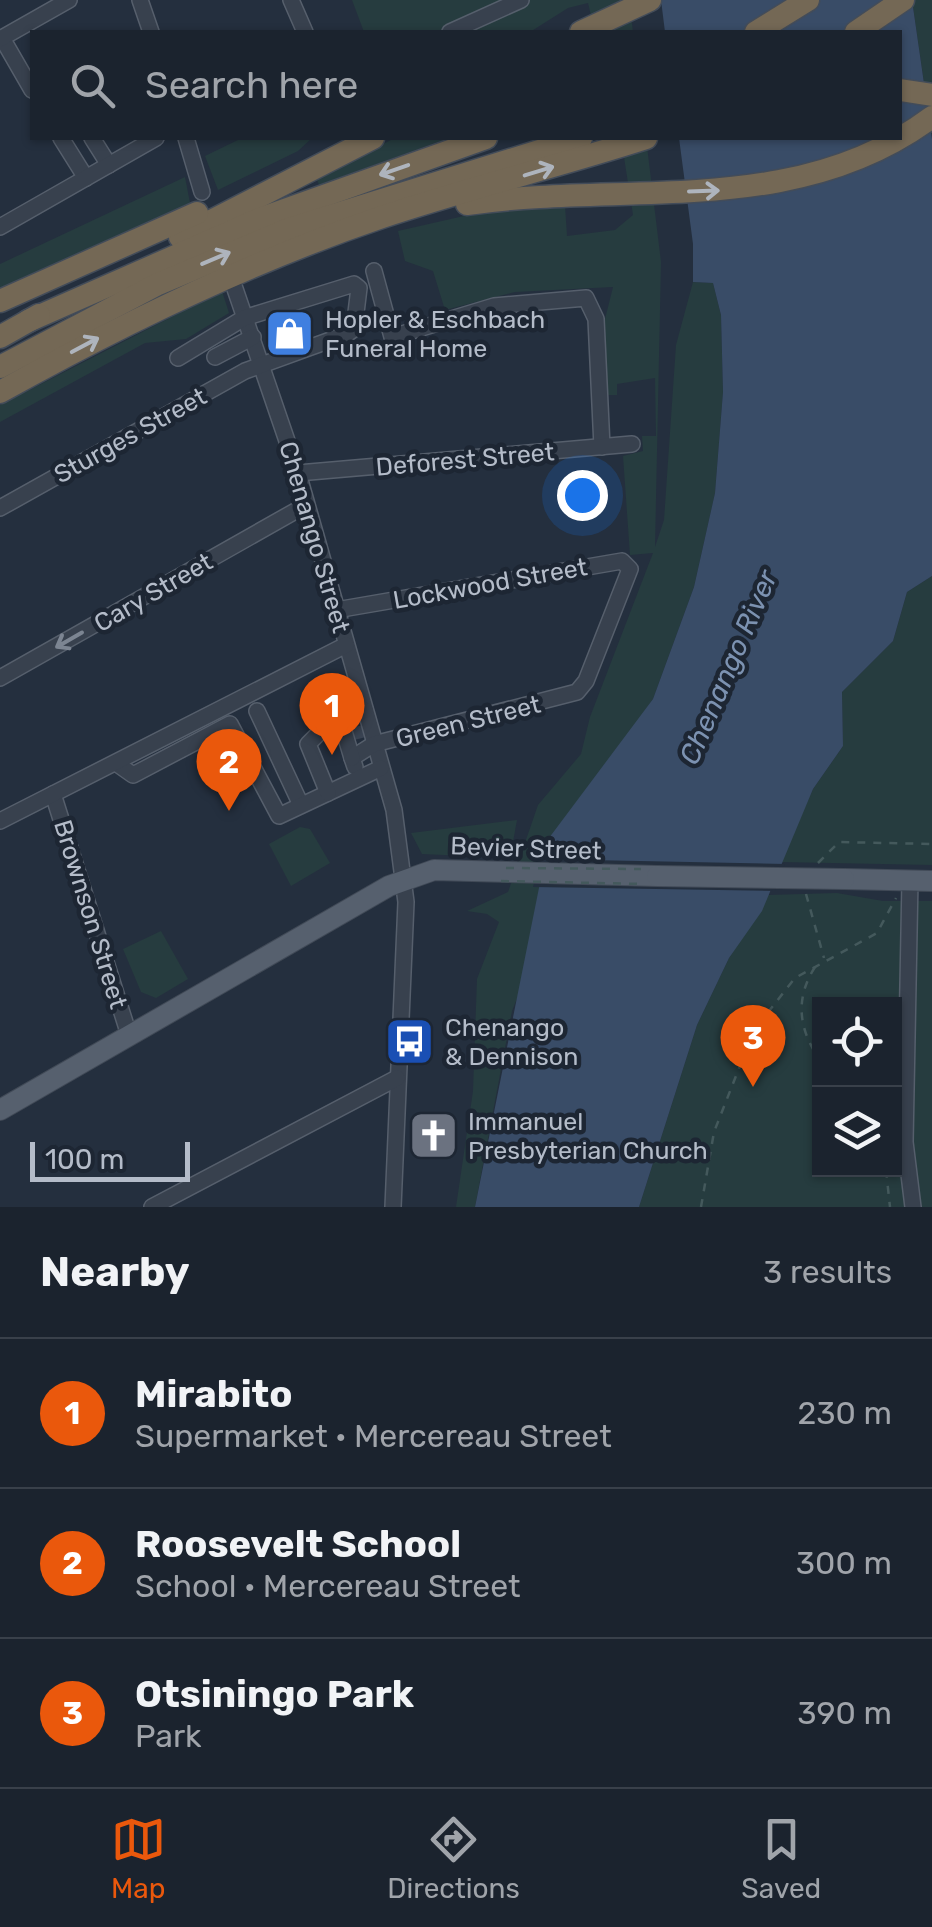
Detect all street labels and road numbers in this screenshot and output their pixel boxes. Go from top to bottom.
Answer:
street label: Sturges Street [49,382,212,489]
street label: Deforest Street [375,437,556,482]
street label: Chenango Street [273,438,356,636]
street label: Cary Street [89,547,218,638]
street label: Lockwood Street [391,552,590,615]
street label: Green Street [393,689,544,753]
street label: Brownson Street [48,816,133,1012]
street label: Bevier Street [450,831,602,866]

